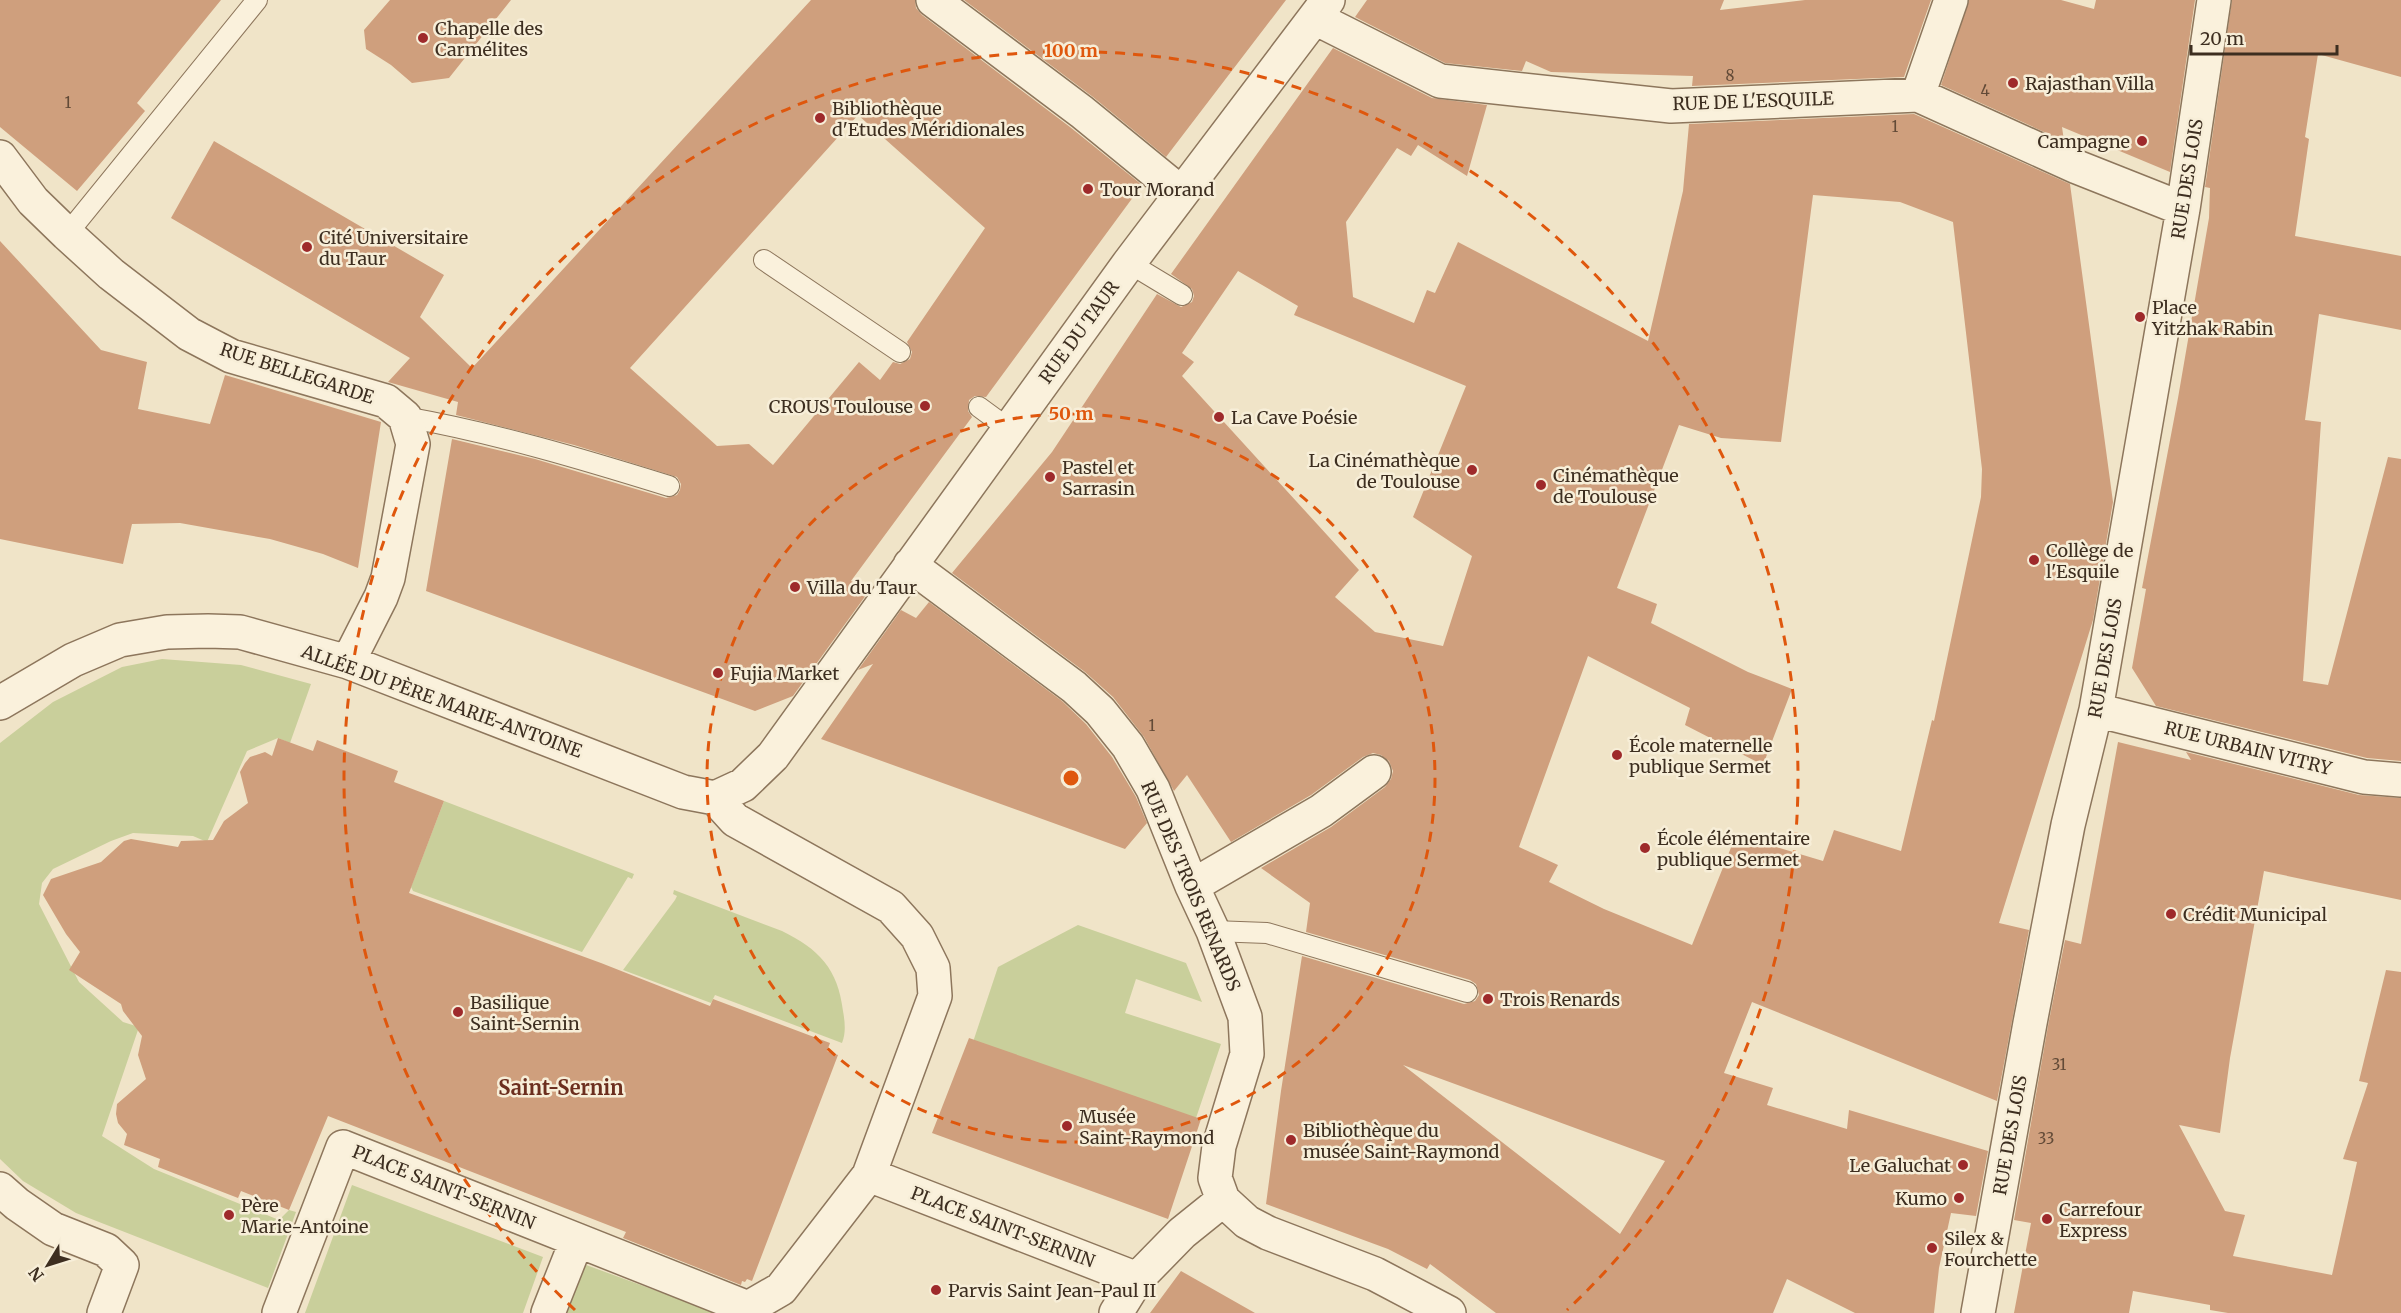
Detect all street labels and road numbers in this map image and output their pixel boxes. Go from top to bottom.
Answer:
street label: RUE DE L'ESQUILE [1672,87,1835,115]
street label: RUE DES LOIS [2166,117,2208,241]
street label: RUE DU TAUR [1034,276,1124,388]
street label: RUE BELLEGARDE [217,337,377,409]
street label: RUE DES LOIS [2083,596,2127,720]
street label: ALLÉE DU PÈRE MARIE-ANTOINE [298,639,586,763]
street label: RUE URBAIN VITRY [2162,716,2334,780]
street label: RUE DES TROIS RENARDS [1136,777,1246,995]
street label: RUE DES LOIS [1988,1073,2032,1197]
street label: PLACE SAINT-SERNIN [349,1140,539,1234]
street label: PLACE SAINT-SERNIN [908,1181,1098,1273]

